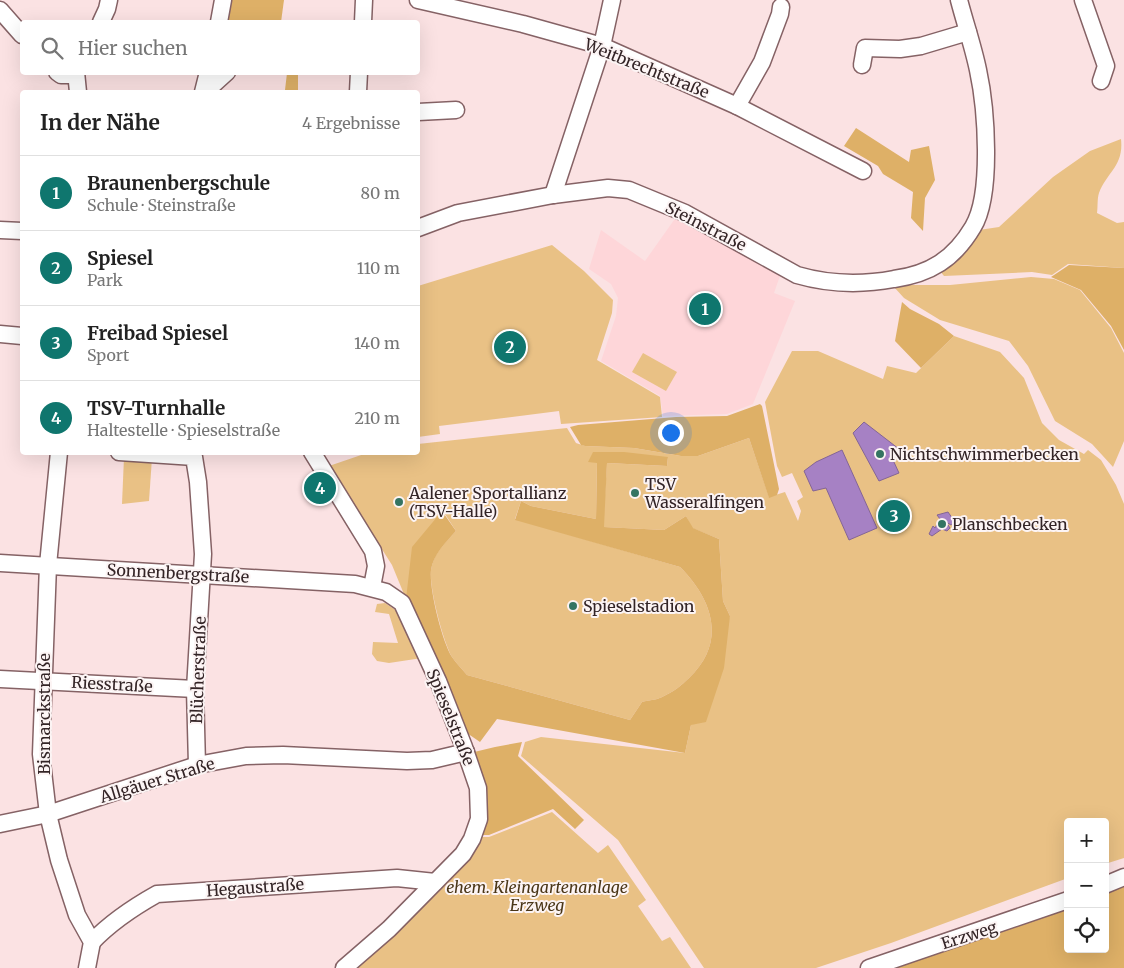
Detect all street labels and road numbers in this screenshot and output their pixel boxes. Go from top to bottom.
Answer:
street label: Weitbrechtstraße [581,33,712,102]
street label: Steinstraße [662,197,750,255]
street label: Sonnenbergstraße [106,559,250,587]
street label: Blücherstraße [186,616,210,724]
street label: Bismarckstraße [34,653,54,775]
street label: Spieselstraße [422,666,480,768]
street label: Riesstraße [71,672,153,696]
street label: Allgäuer Straße [96,753,217,807]
street label: Hegaustraße [206,874,304,900]
street label: Erzweg [938,916,1000,953]

